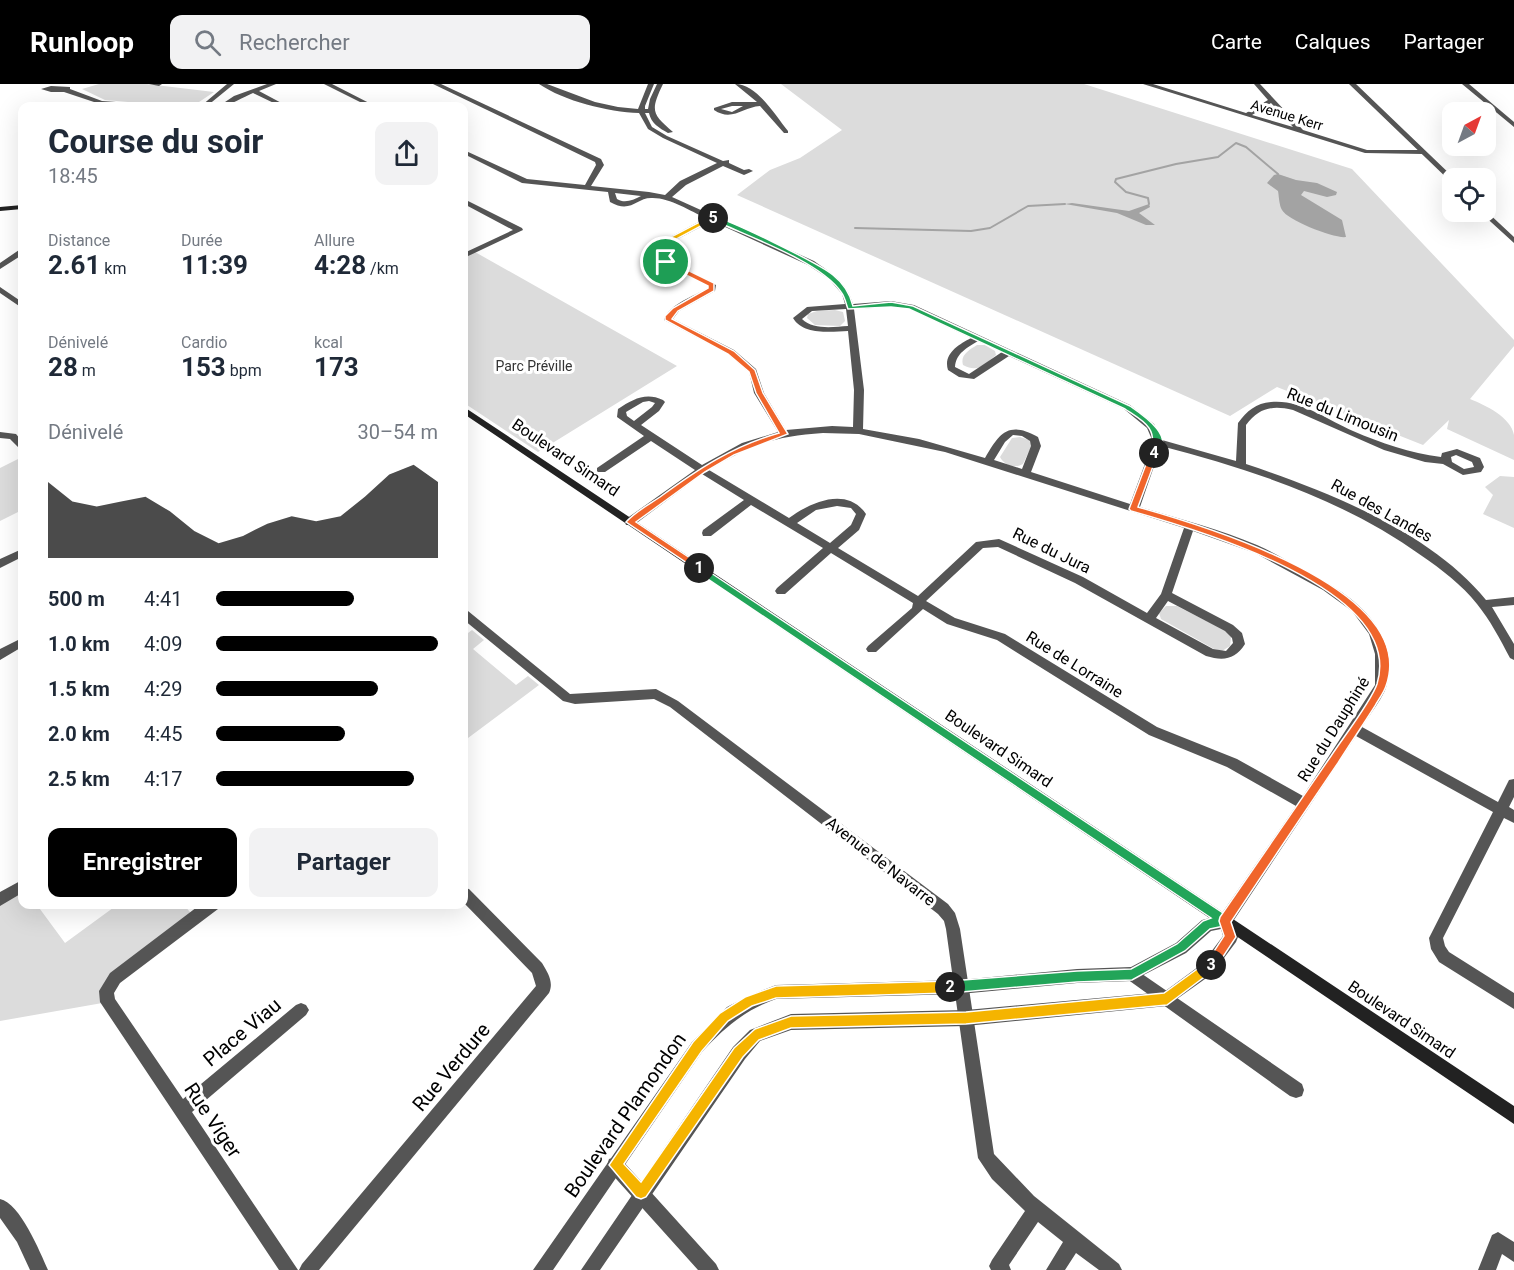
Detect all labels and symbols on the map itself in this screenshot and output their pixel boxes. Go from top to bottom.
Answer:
street label: Avenue Kerr [1249,96,1325,134]
north arrow [1442,102,1496,156]
pin: 5 [698,203,728,233]
pin [640,236,691,287]
park label: Parc Préville [496,358,573,374]
street label: Rue du Limousin [1284,383,1401,445]
street label: Boulevard Simard [509,415,623,500]
pin: 4 [1139,438,1169,468]
street label: Rue des Landes [1328,475,1436,546]
street label: Rue du Jura [1010,523,1094,577]
pin: 1 [684,553,714,583]
street label: Rue de Lorraine [1023,627,1127,702]
street label: Rue du Dauphiné [1294,673,1373,785]
street label: Boulevard Simard [942,706,1056,791]
street label: Avenue de Navarre [822,813,939,910]
pin: 3 [1196,950,1226,980]
pin: 2 [935,972,965,1002]
street label: Boulevard Simard [1345,977,1459,1062]
street label: Place Viau [198,993,286,1071]
street label: Rue Verdure [407,1018,495,1116]
street label: Boulevard Plamondon [559,1028,691,1202]
street label: Rue Viger [179,1078,247,1162]

